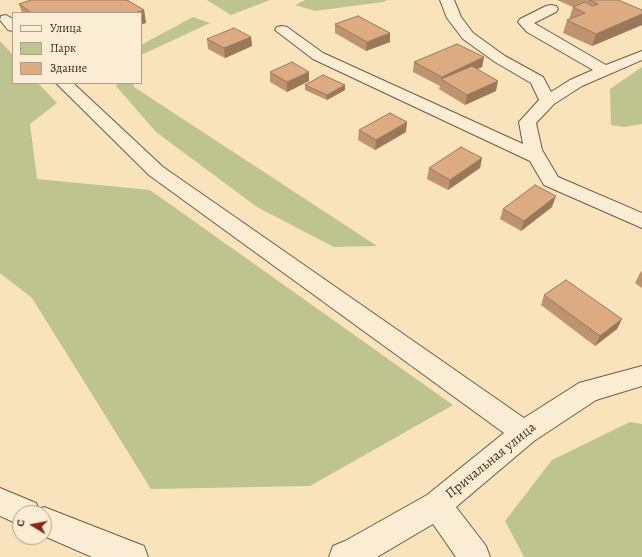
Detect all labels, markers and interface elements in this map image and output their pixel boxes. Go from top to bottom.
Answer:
legend [12,12,142,84]
text: Улица [50,20,81,36]
text: Парк [50,40,76,56]
text: Здание [50,60,87,76]
street label: Причальная улица [442,419,540,503]
north arrow [12,505,52,545]
text: С [13,518,29,528]

